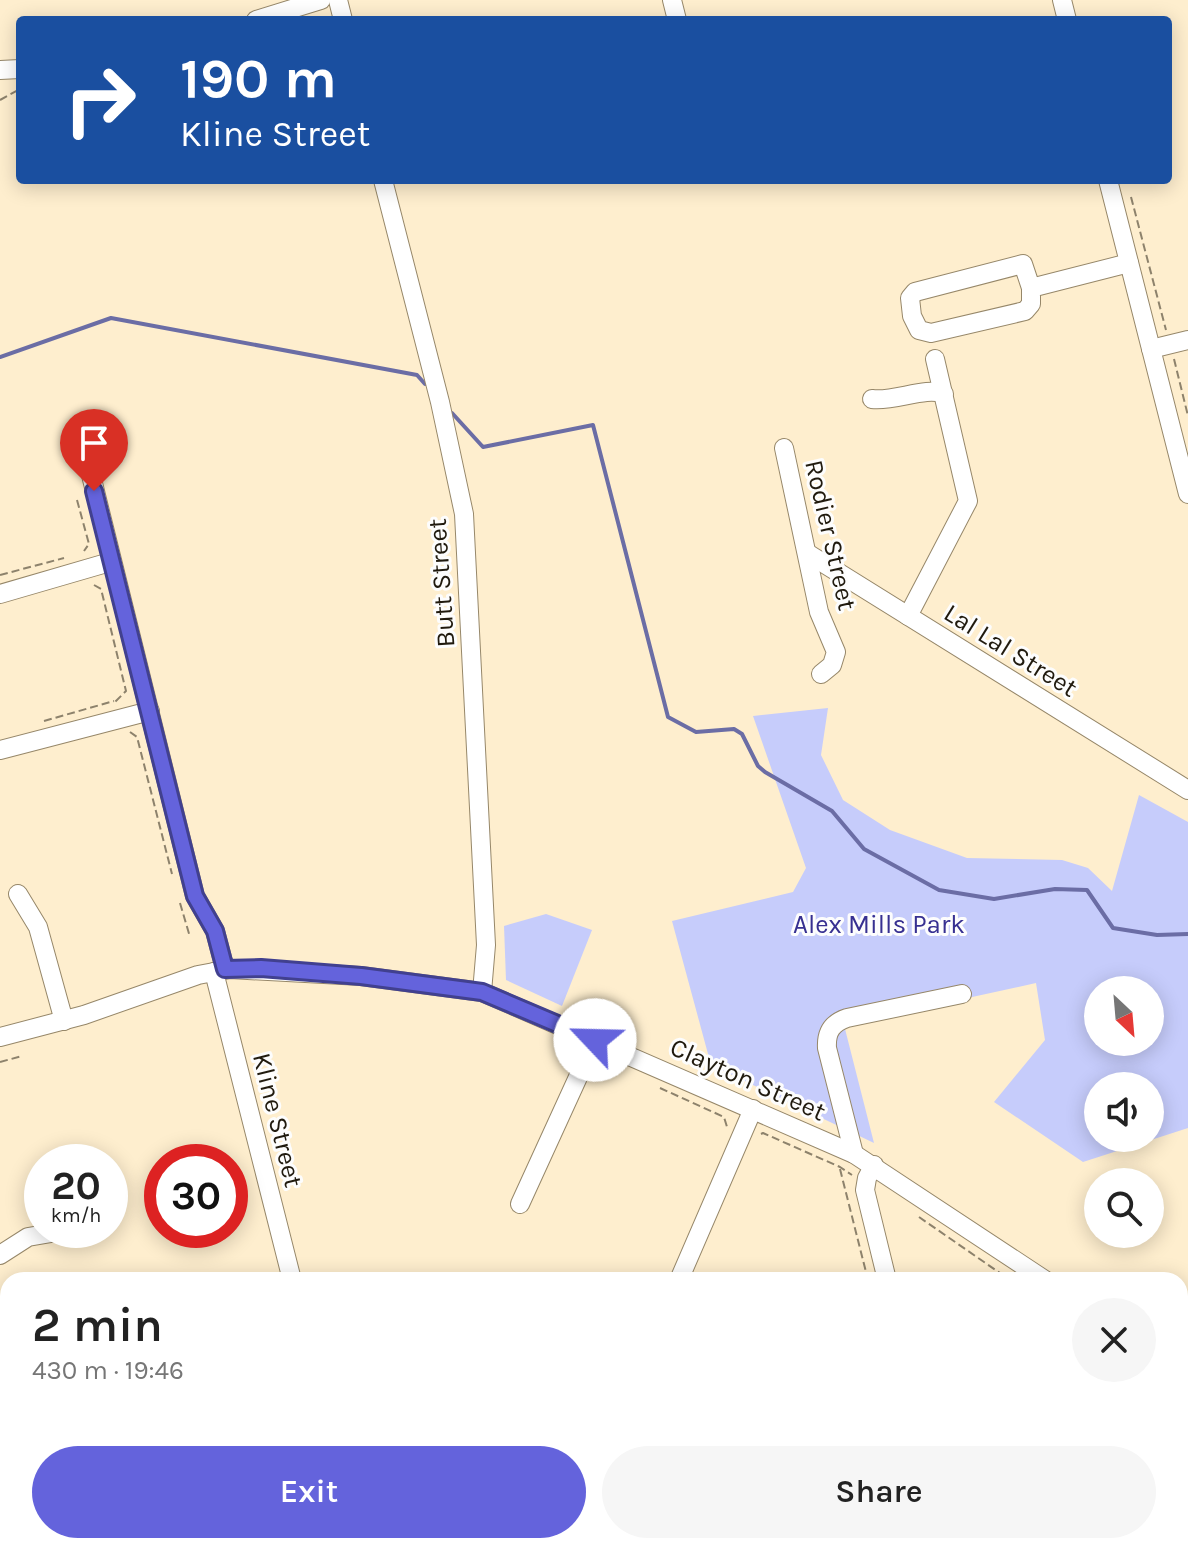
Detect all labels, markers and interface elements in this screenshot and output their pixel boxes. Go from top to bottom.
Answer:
text: 190 m [180,46,337,111]
icon: right [48,48,152,152]
text: Kline Street [180,113,370,155]
pin [60,409,128,491]
icon: arrive [72,421,116,465]
street label: Rodier Street [798,457,863,614]
street label: Butt Street [422,517,461,648]
street label: Lal Lal Street [938,597,1083,704]
park label: Alex Mills Park [793,909,965,940]
north arrow [1084,976,1164,1056]
map controls [1084,976,1164,1248]
position arrow [553,998,637,1082]
street label: Clayton Street [665,1031,831,1128]
street label: Kline Street [246,1050,309,1191]
button: sound [1084,1072,1164,1152]
speed limit sign: 30 [144,1144,248,1248]
text: 20 [51,1162,101,1209]
button: search [1084,1168,1164,1248]
text: km/h [51,1204,101,1227]
text: 2 min [32,1297,163,1353]
button: close [1072,1298,1156,1382]
text: 430 m · 19:46 [32,1355,184,1386]
button: Exit [32,1446,586,1538]
button: Share [602,1446,1156,1538]

